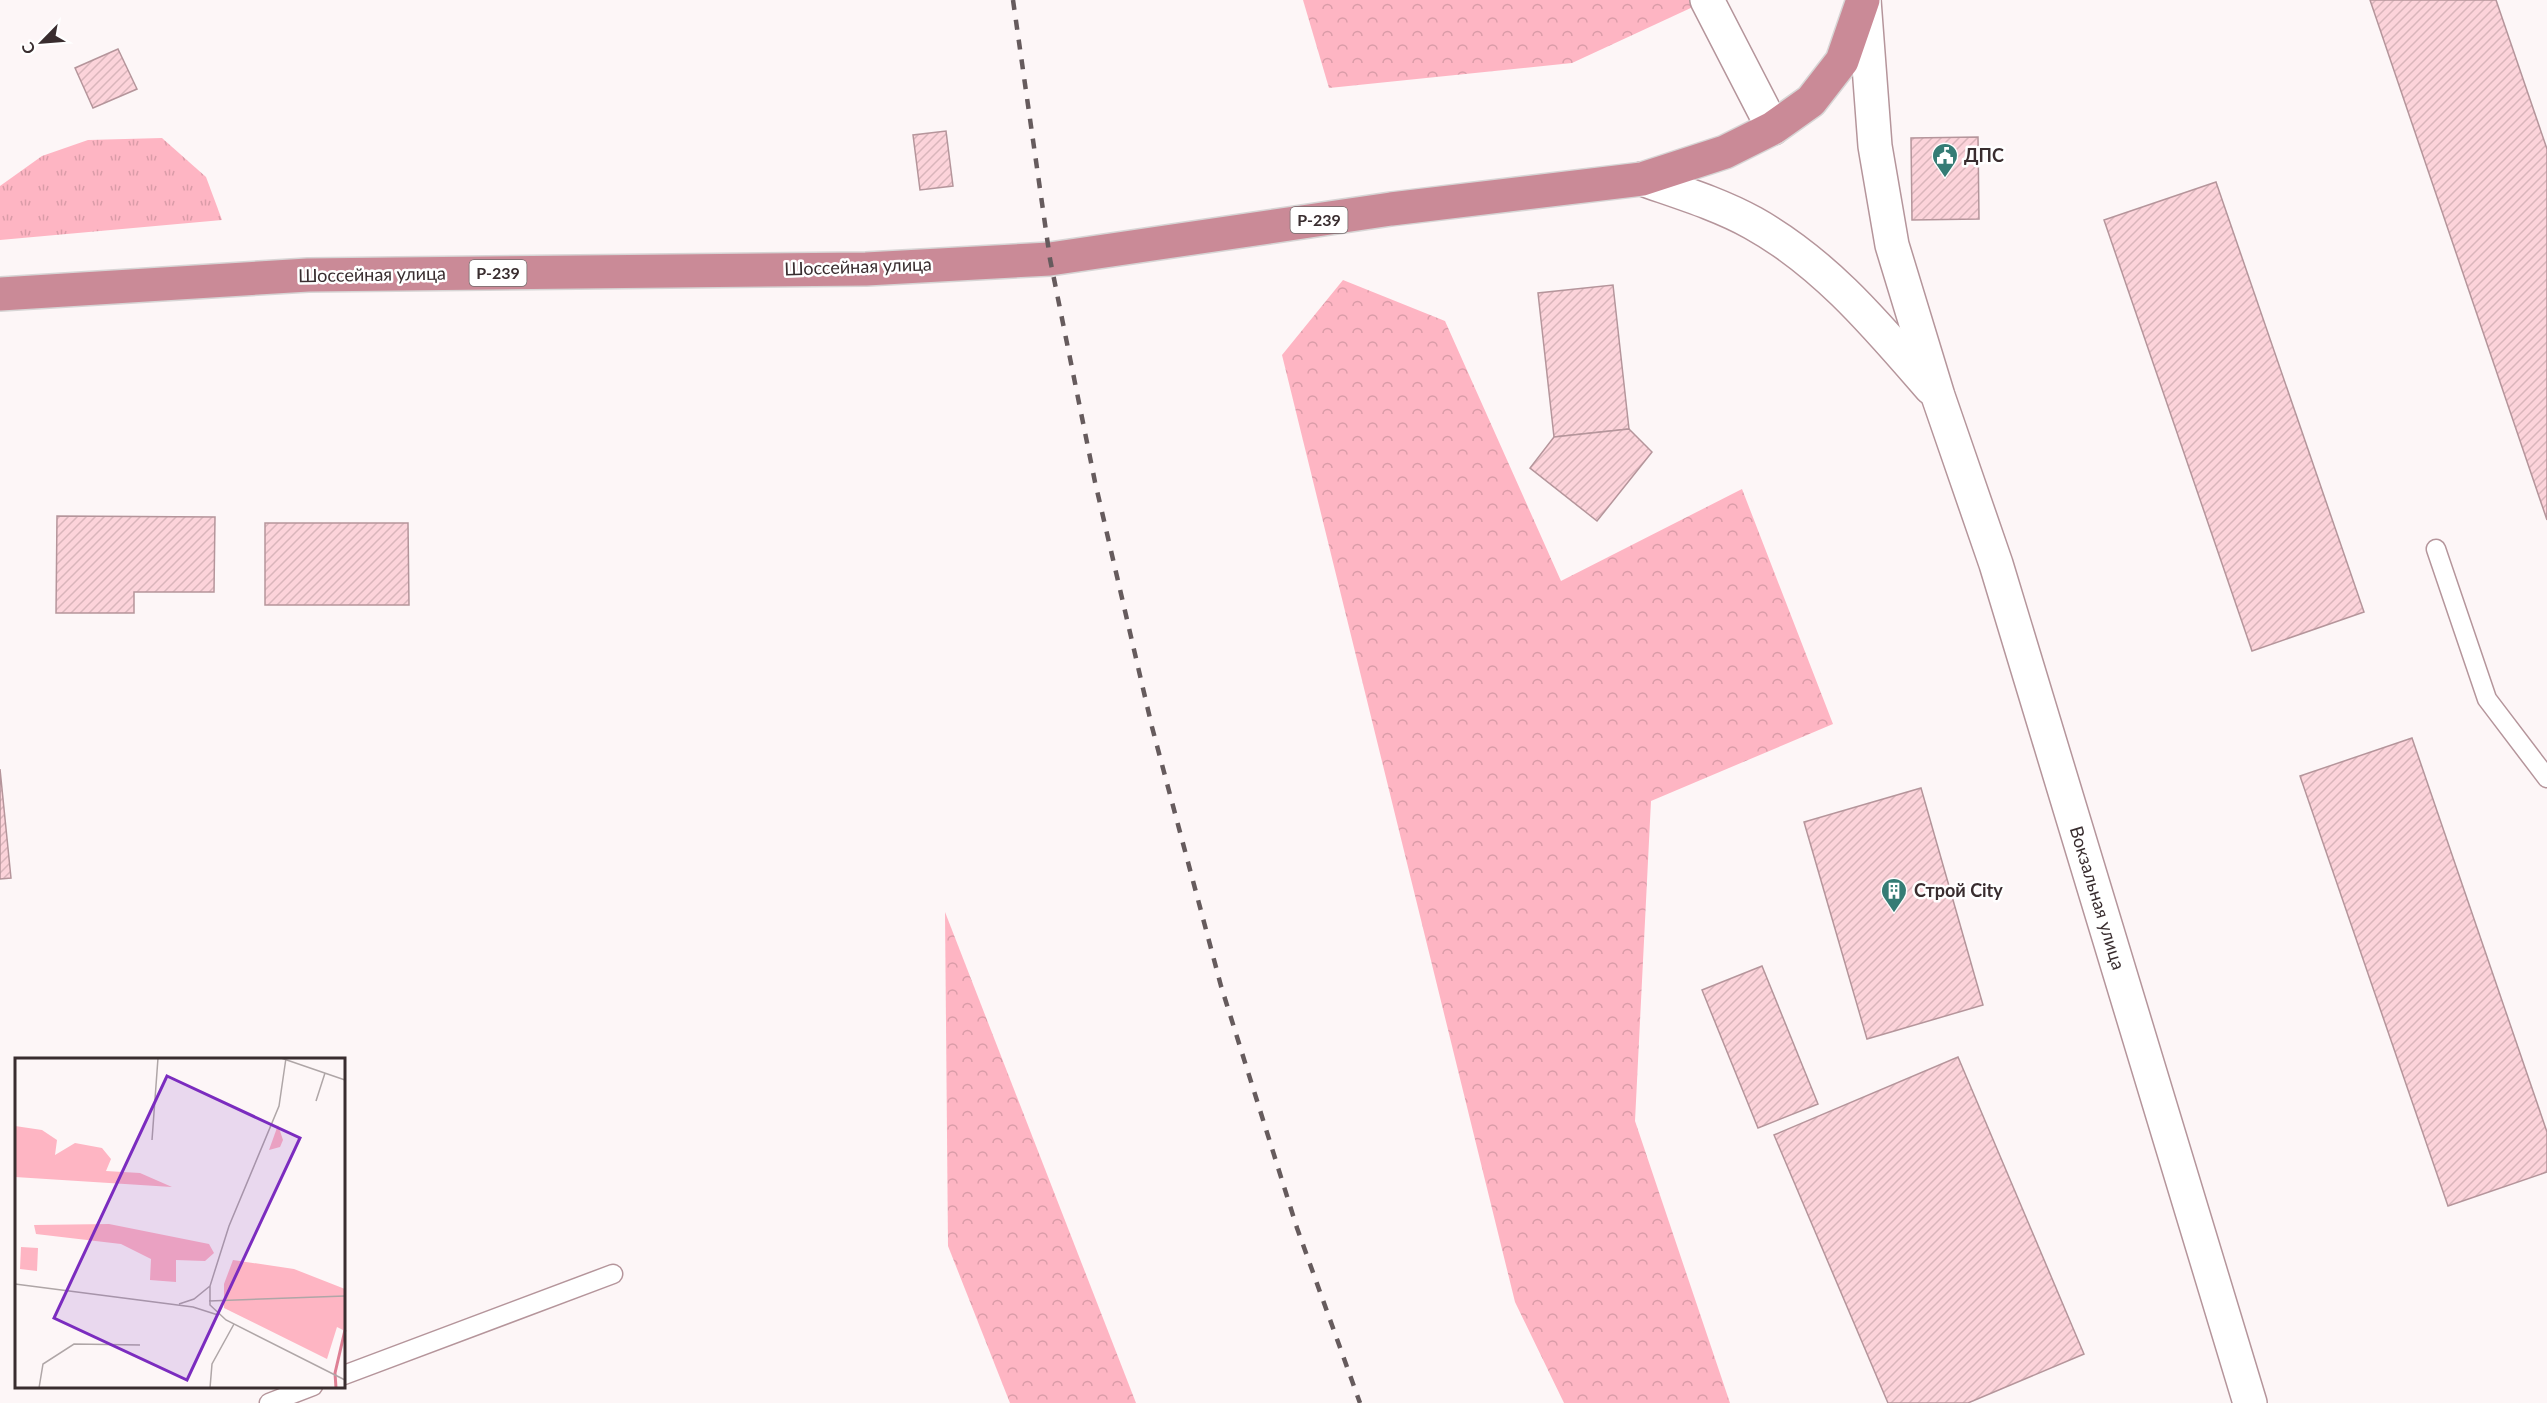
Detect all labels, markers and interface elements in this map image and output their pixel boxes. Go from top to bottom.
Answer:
north arrow [12,12,72,72]
text: С [17,39,39,57]
public building icon: ДПС [1930,141,1960,179]
place label: ДПС [1964,144,2004,166]
road number: Р-239 [1290,207,1348,233]
street label: Шоссейная улица [784,252,932,280]
road number: Р-239 [470,260,526,286]
street label: Шоссейная улица [298,262,446,286]
street label: Вокзальная улица [2066,823,2130,972]
building icon: Строй City [1879,876,1909,914]
place label: Строй City [1914,879,2003,901]
inset map [15,1058,345,1388]

